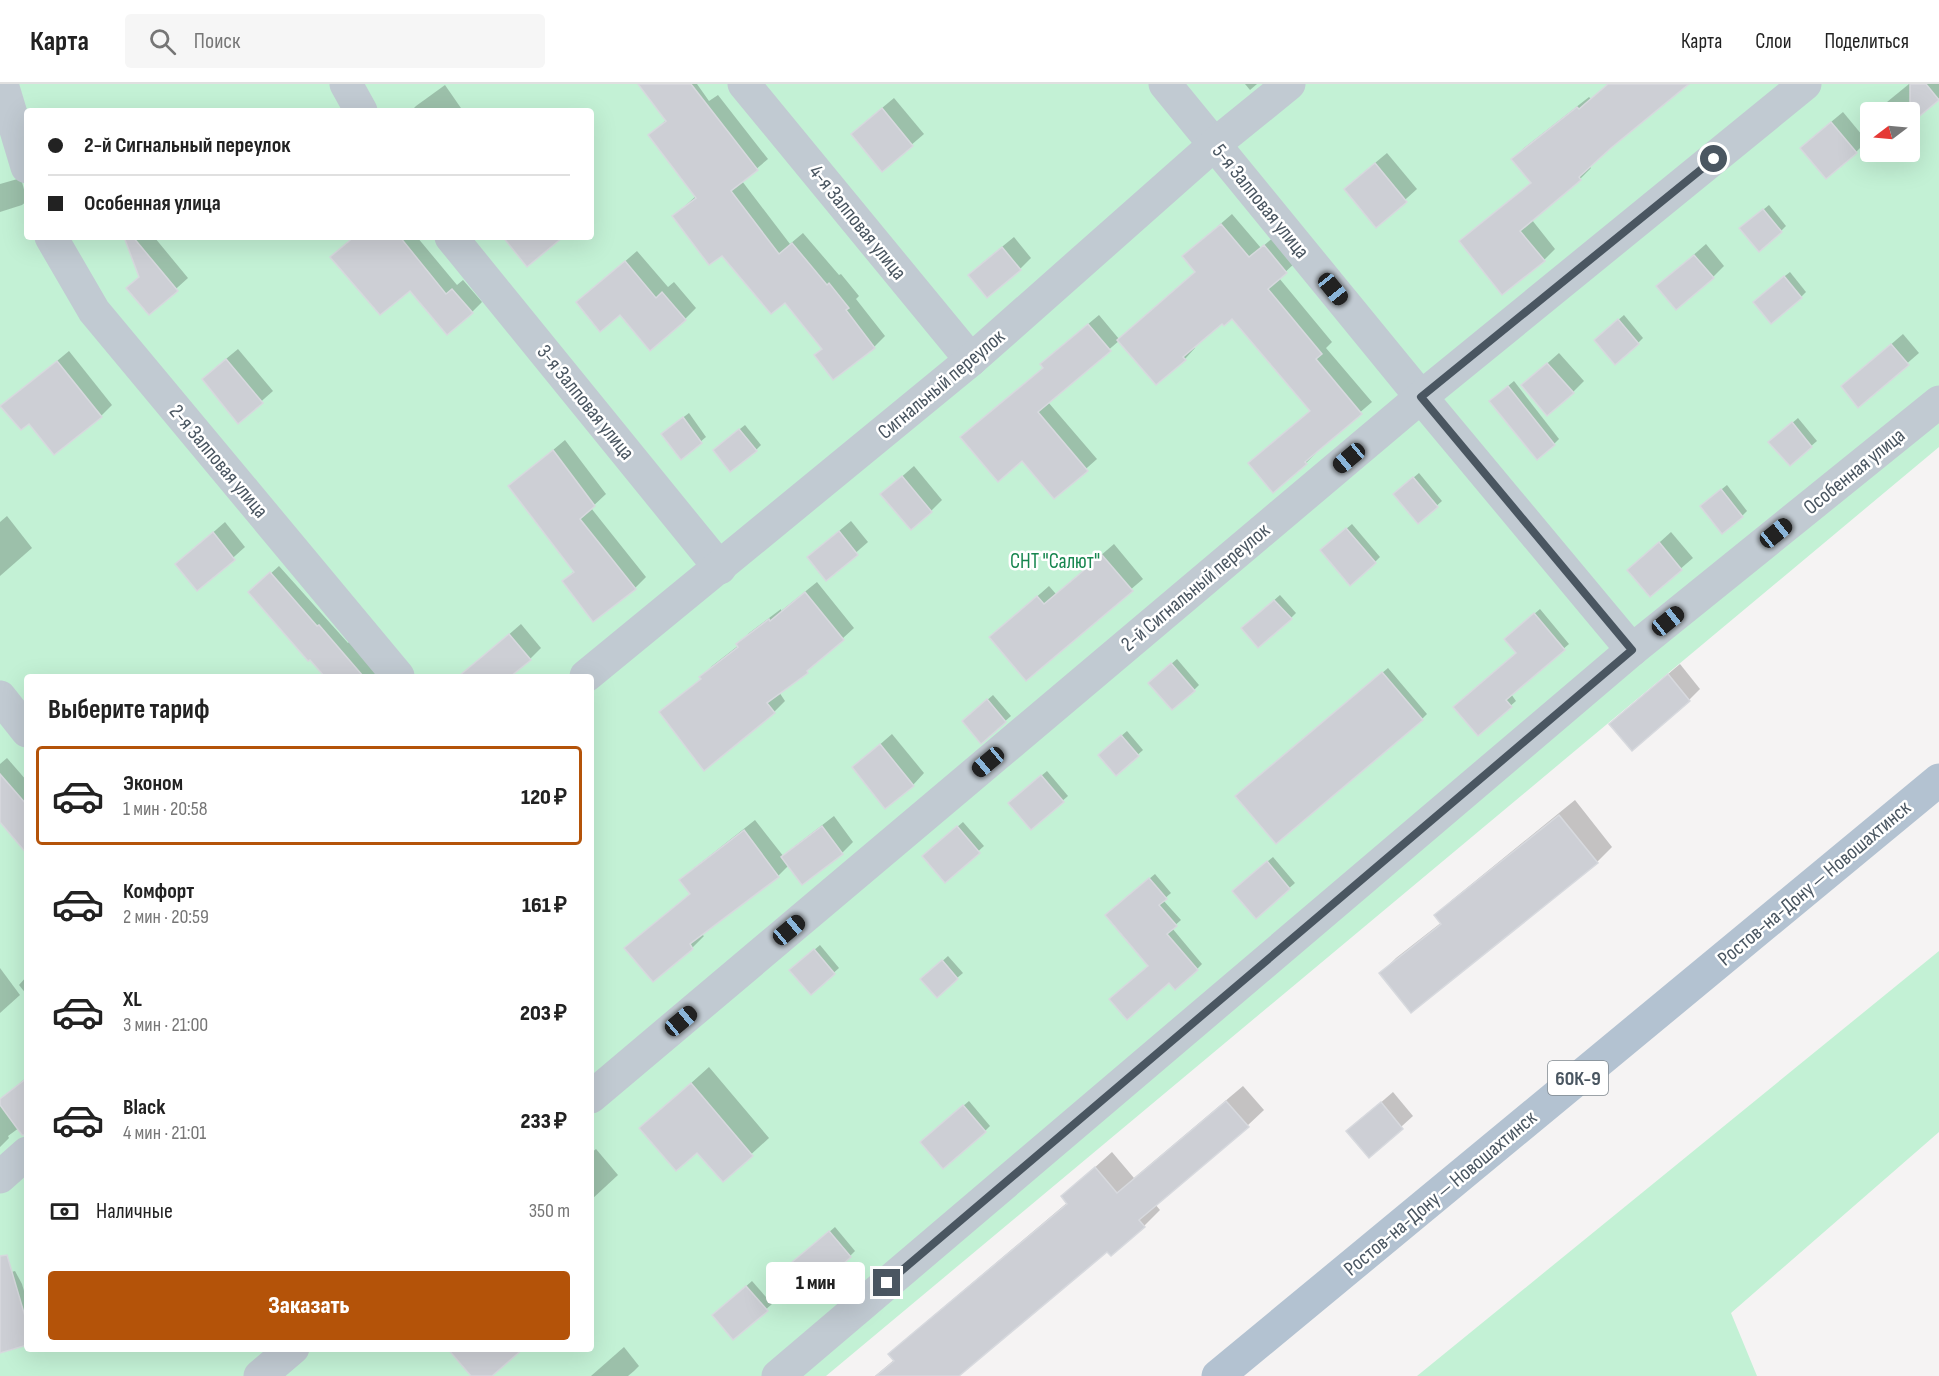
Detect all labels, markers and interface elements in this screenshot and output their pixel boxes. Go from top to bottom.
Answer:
search box [125,14,545,68]
text: Карта [30,25,89,58]
icon: search [146,25,179,58]
text: Поиск [194,28,240,55]
text: Карта [1681,29,1722,54]
text: Слои [1755,29,1791,54]
text: Поделиться [1824,29,1909,54]
north arrow [1860,102,1920,162]
map controls [1860,102,1920,162]
text: 2-й Сигнальный переулок [84,132,290,159]
street label: 5-я Залповая улица [1207,139,1314,264]
route start [1700,145,1727,172]
street label: 4-я Залповая улица [804,160,912,285]
text: Особенная улица [84,190,221,217]
car [1315,269,1351,309]
street label: Сигнальный переулок [873,324,1010,445]
street label: 3-я Залповая улица [532,340,640,465]
street label: 2-я Залповая улица [164,399,273,523]
street label: Особенная улица [1798,423,1910,520]
car [1329,440,1369,476]
car [1756,515,1796,551]
street label: 2-й Сигнальный переулок [1116,518,1275,657]
park label: СНТ "Салют" [1010,549,1100,574]
car [1648,603,1688,639]
text: Выберите тариф [48,694,210,726]
car [968,744,1008,780]
icon: car [51,769,105,823]
text: Эконом [123,770,183,797]
text: 120 ₽ [521,784,567,811]
street label: Ростов-на-Дону — Новошахтинск [1713,795,1916,971]
text: 1 мин · 20:58 [123,797,208,821]
icon: car [51,877,105,931]
text: Комфорт [123,878,194,905]
text: 161 ₽ [522,892,567,919]
text: 2 мин · 20:59 [123,905,209,929]
car [769,912,809,948]
icon: car [51,985,105,1039]
text: XL [123,986,142,1013]
text: 203 ₽ [520,1000,567,1027]
car [661,1003,701,1039]
text: 3 мин · 21:00 [123,1013,208,1037]
road number: 60К-9 [1548,1061,1608,1095]
icon: car [51,1093,105,1147]
text: Black [123,1094,165,1121]
street label: Ростов-на-Дону — Новошахтинск [1339,1105,1542,1281]
text: 233 ₽ [521,1108,567,1135]
text: 4 мин · 21:01 [123,1121,206,1145]
icon: cash [48,1195,81,1228]
text: Наличные [96,1198,173,1225]
text: 350 m [529,1199,570,1223]
callout: 1 мин [767,1262,866,1304]
route end [873,1269,900,1296]
button: Заказать [48,1271,570,1340]
text: 1 мин [796,1271,835,1295]

